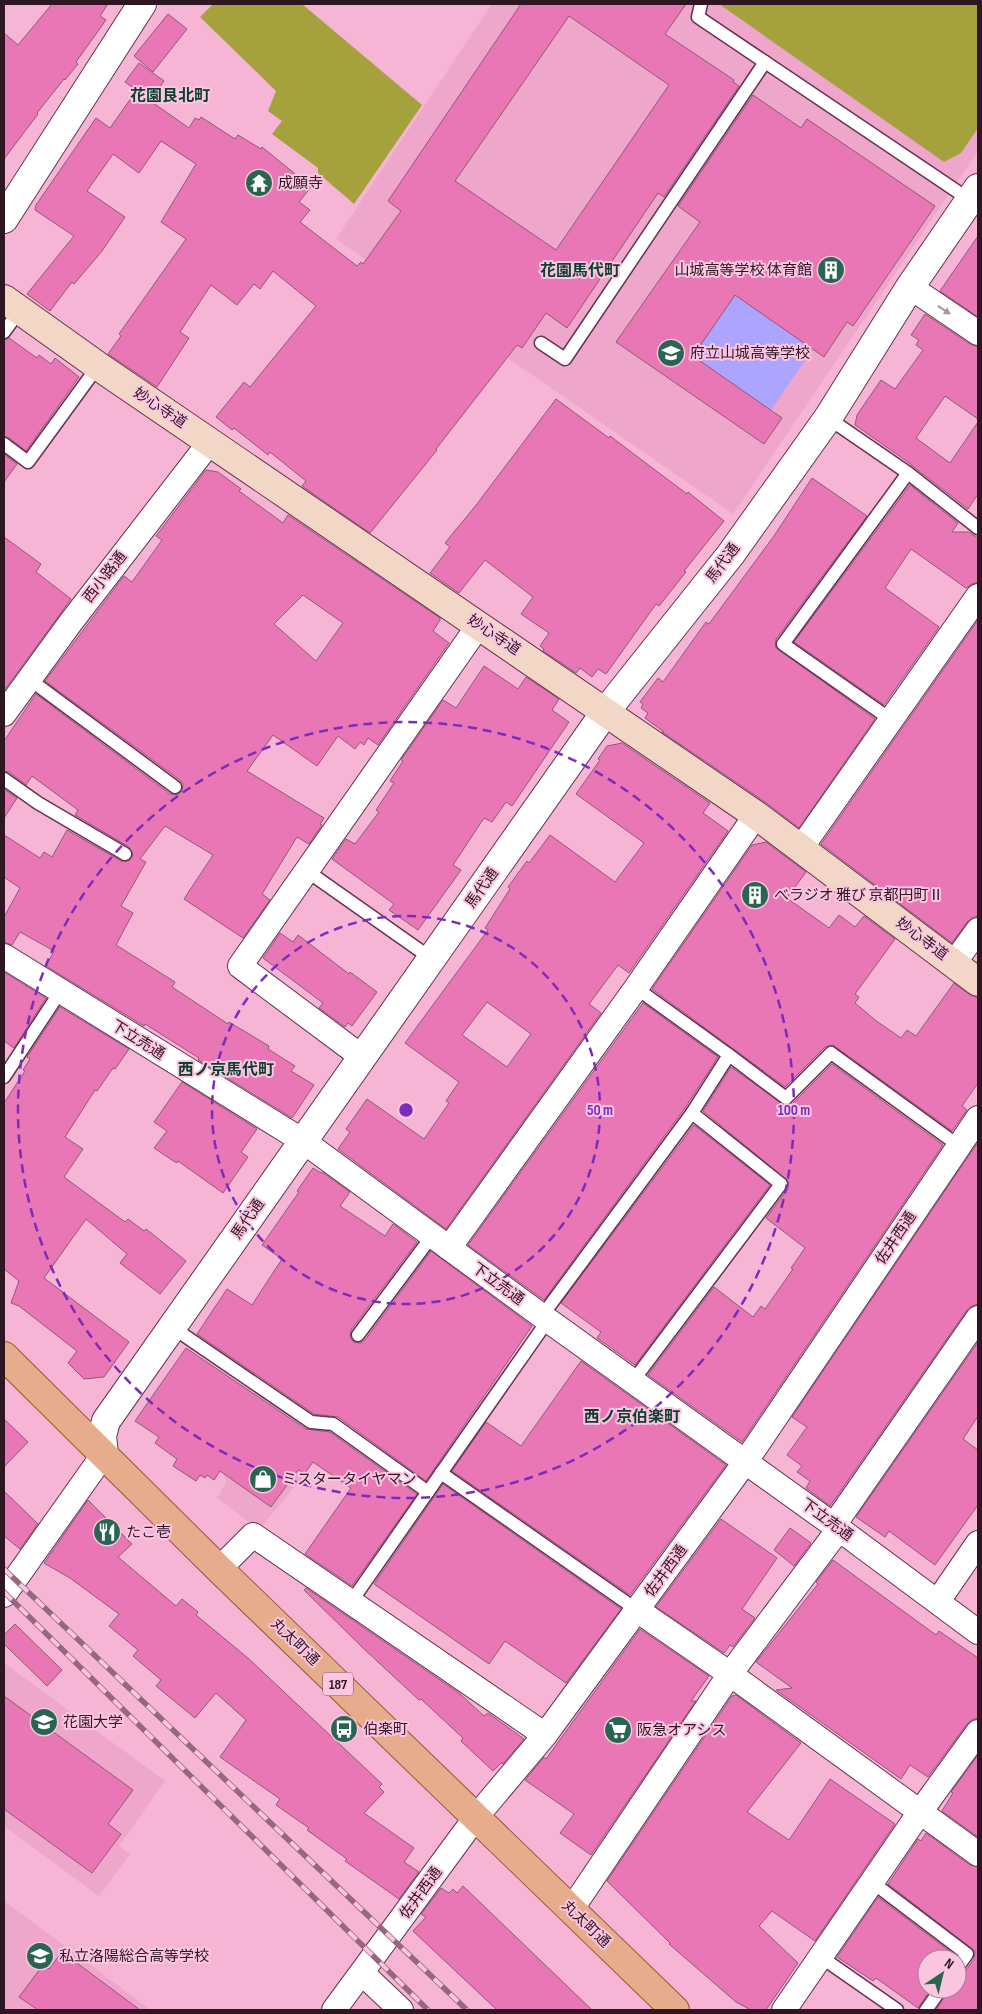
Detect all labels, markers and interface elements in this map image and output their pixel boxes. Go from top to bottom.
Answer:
district label: 花園艮北町 [130,87,210,106]
temple icon: 成願寺 [244,168,274,198]
place label: 成願寺 [278,174,323,193]
building icon: 山城高等学校 体育館 [816,255,846,285]
district label: 花園馬代町 [540,261,620,281]
place label: 山城高等学校 体育館 [675,261,812,280]
one-way arrow [937,305,951,315]
school or university icon: 府立山城高等学校 [656,338,686,368]
place label: 府立山城高等学校 [690,344,810,363]
street label: 妙心寺道 [130,383,190,433]
street label: 馬代通 [702,539,744,587]
street label: 西小路通 [79,548,131,606]
street label: 妙心寺道 [464,610,524,660]
street label: 馬代通 [461,864,503,912]
building icon: べラジオ 雅び 京都円町Ⅱ [740,880,770,910]
place label: べラジオ 雅び 京都円町Ⅱ [774,886,943,905]
street label: 妙心寺道 [892,913,952,965]
street label: 下立売通 [108,1016,168,1064]
district label: 西ノ京馬代町 [178,1060,274,1080]
centre of rings [397,1101,415,1119]
text: 50 m [587,1101,613,1120]
text: 100 m [778,1101,810,1120]
street label: 馬代通 [227,1195,269,1243]
street label: 佐井西通 [871,1208,921,1268]
street label: 下立売通 [468,1259,528,1309]
district label: 西ノ京伯楽町 [584,1408,680,1427]
shop icon: ミスタータイヤマン [248,1464,278,1494]
place label: ミスタータイヤマン [282,1470,417,1489]
street label: 下立売通 [797,1495,857,1545]
restaurant icon: たこ壱 [92,1517,122,1547]
place label: たこ壱 [126,1523,171,1542]
street label: 佐井西通 [641,1541,691,1601]
street label: 丸太町通 [267,1614,323,1670]
road number: 187 [323,1672,353,1696]
school or university icon: 花園大学 [29,1707,59,1737]
place label: 花園大学 [63,1713,123,1732]
bus stop icon: 伯楽町 [329,1714,359,1744]
supermarket icon: 阪急オアシス [603,1715,633,1745]
place label: 伯楽町 [363,1720,408,1739]
place label: 阪急オアシス [637,1721,726,1740]
street label: 佐井西通 [396,1863,446,1923]
street label: 丸太町通 [558,1896,614,1952]
school or university icon: 私立洛陽総合高等学校 [25,1941,55,1971]
place label: 私立洛陽総合高等学校 [59,1947,209,1966]
north arrow [917,1949,967,1999]
text: N [941,1955,957,1973]

